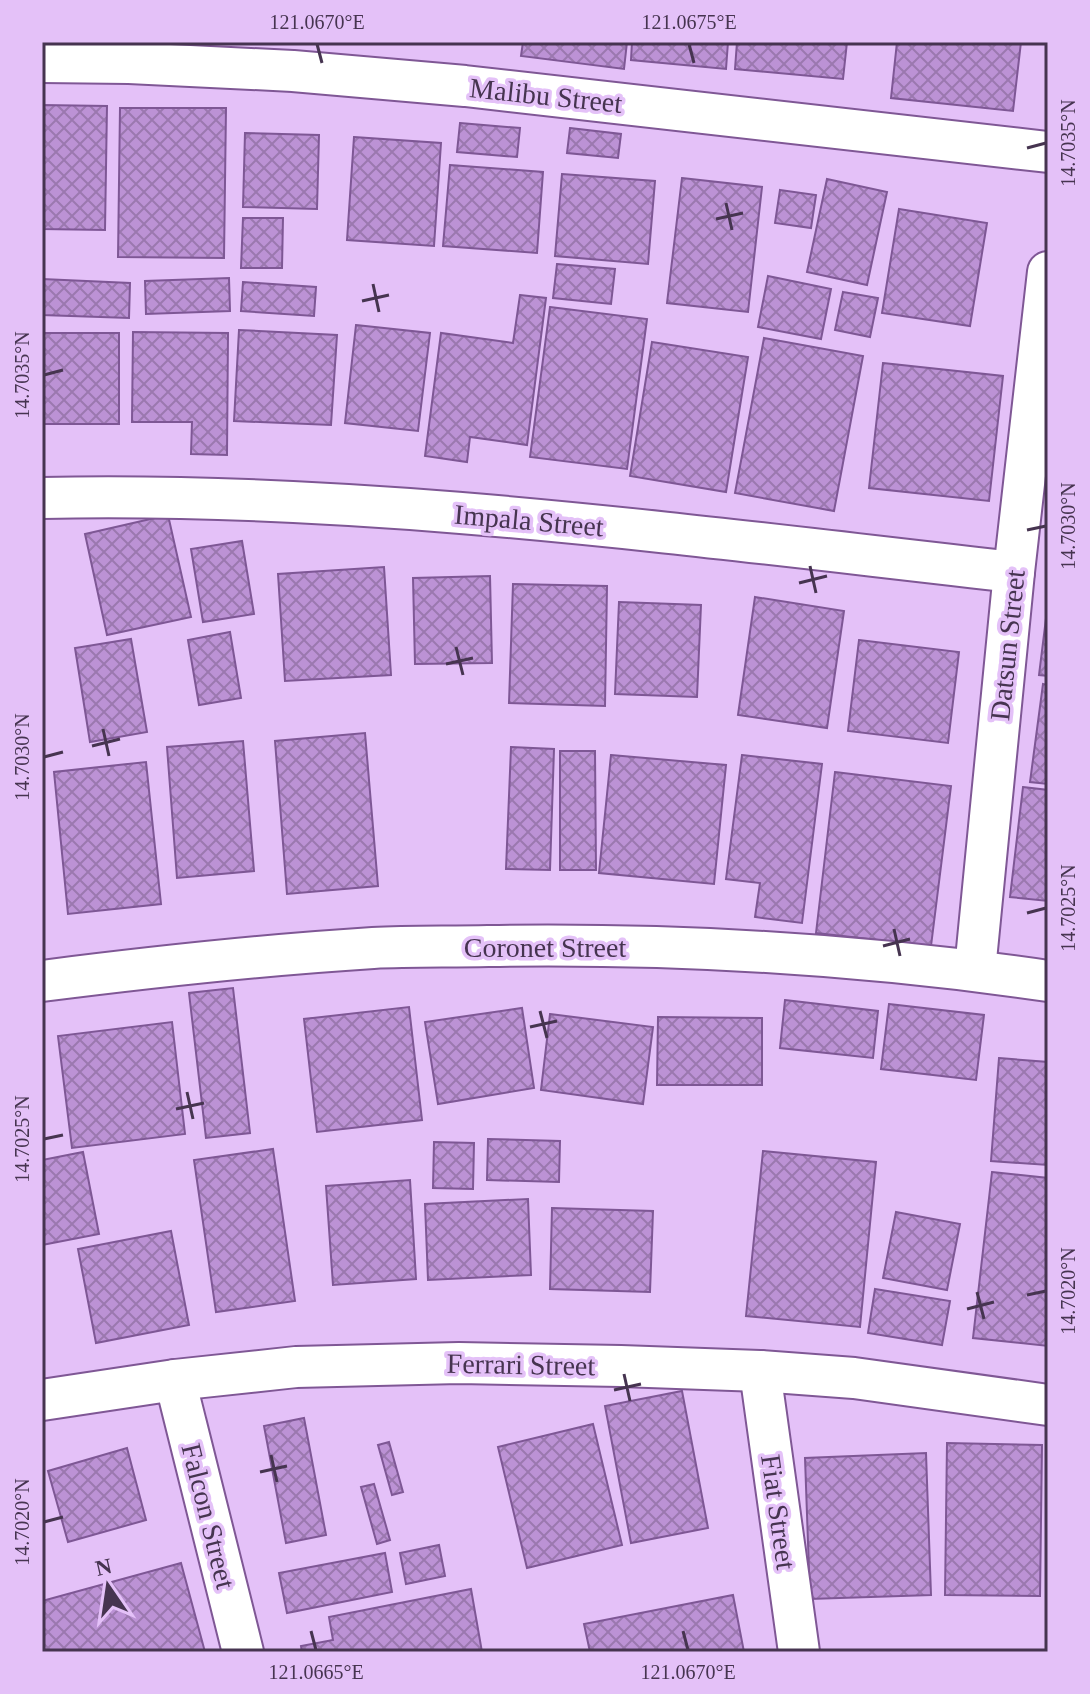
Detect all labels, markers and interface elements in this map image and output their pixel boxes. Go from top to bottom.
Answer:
text: 121.0670°E [269,11,365,33]
text: 121.0675°E [641,11,737,33]
street label: Malibu Street [468,72,624,119]
text: 14.7035°N [1057,99,1079,187]
text: 14.7035°N [11,331,33,419]
text: 14.7030°N [1057,482,1079,570]
street label: Impala Street [453,499,605,542]
street label: Datsun Street [984,568,1031,722]
text: 14.7030°N [11,713,33,801]
text: 14.7025°N [1057,864,1079,952]
street label: Coronet Street [464,932,626,963]
text: 14.7025°N [11,1095,33,1183]
text: 14.7020°N [1057,1247,1079,1335]
street label: Ferrari Street [446,1348,596,1381]
street label: Falcon Street [176,1440,242,1592]
street label: Fiat Street [755,1453,802,1572]
text: 14.7020°N [11,1478,33,1566]
north arrow [68,1546,148,1626]
text: N [93,1553,114,1581]
text: 121.0665°E [268,1661,364,1683]
text: 121.0670°E [640,1661,736,1683]

